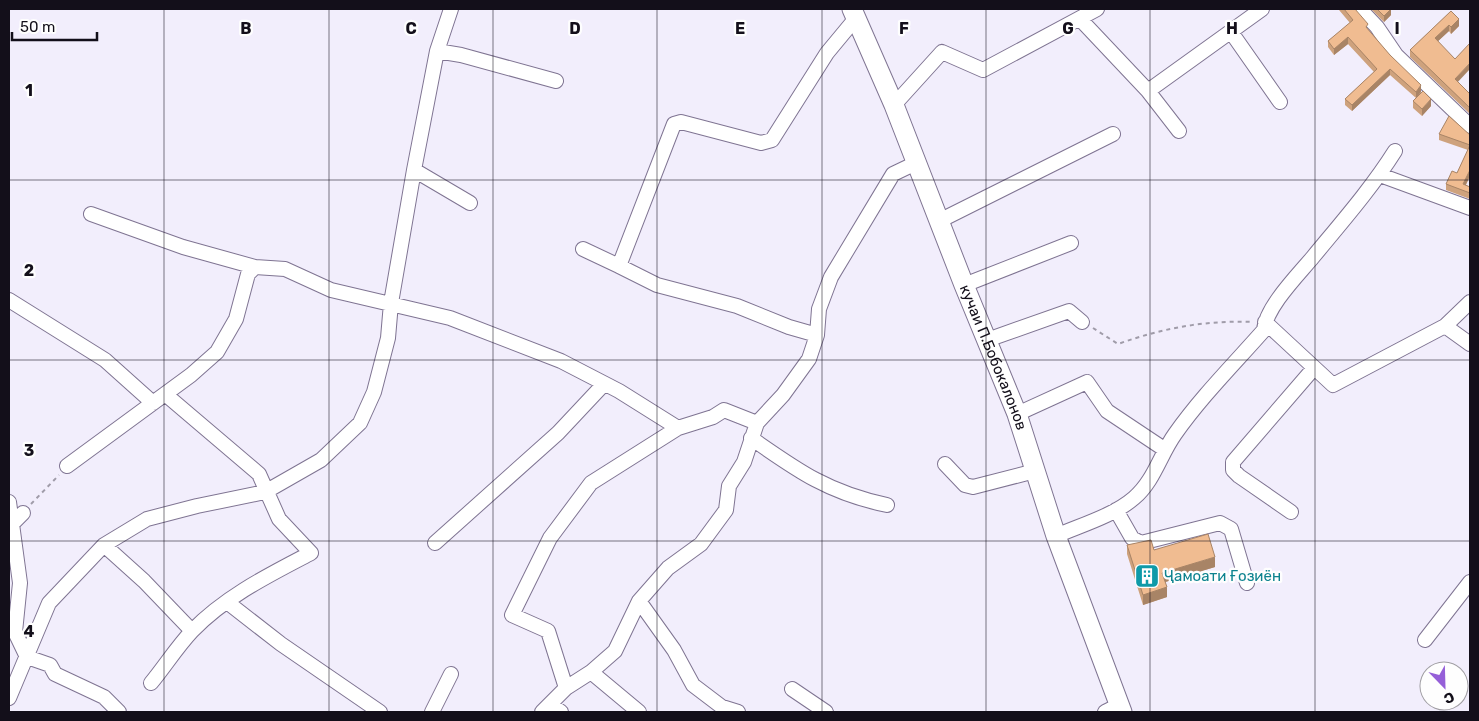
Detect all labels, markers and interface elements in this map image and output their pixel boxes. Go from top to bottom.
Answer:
scale bar [12,10,98,42]
text: 50 m [20,18,55,36]
text: B [240,19,252,38]
text: C [405,19,417,38]
text: D [569,19,581,38]
text: E [735,19,745,38]
text: F [899,19,909,38]
text: G [1062,19,1074,38]
text: H [1226,19,1238,38]
text: I [1394,19,1400,38]
text: 1 [25,81,33,100]
text: 2 [24,261,34,280]
street label: кучаи П.Бобокалонов [956,282,1031,432]
text: 3 [24,441,34,460]
building icon: Ҷамоати Ғозиён [1134,563,1160,589]
place label: Ҷамоати Ғозиён [1164,567,1281,585]
text: 4 [24,622,35,641]
north arrow [1419,661,1469,711]
text: С [1441,688,1457,707]

